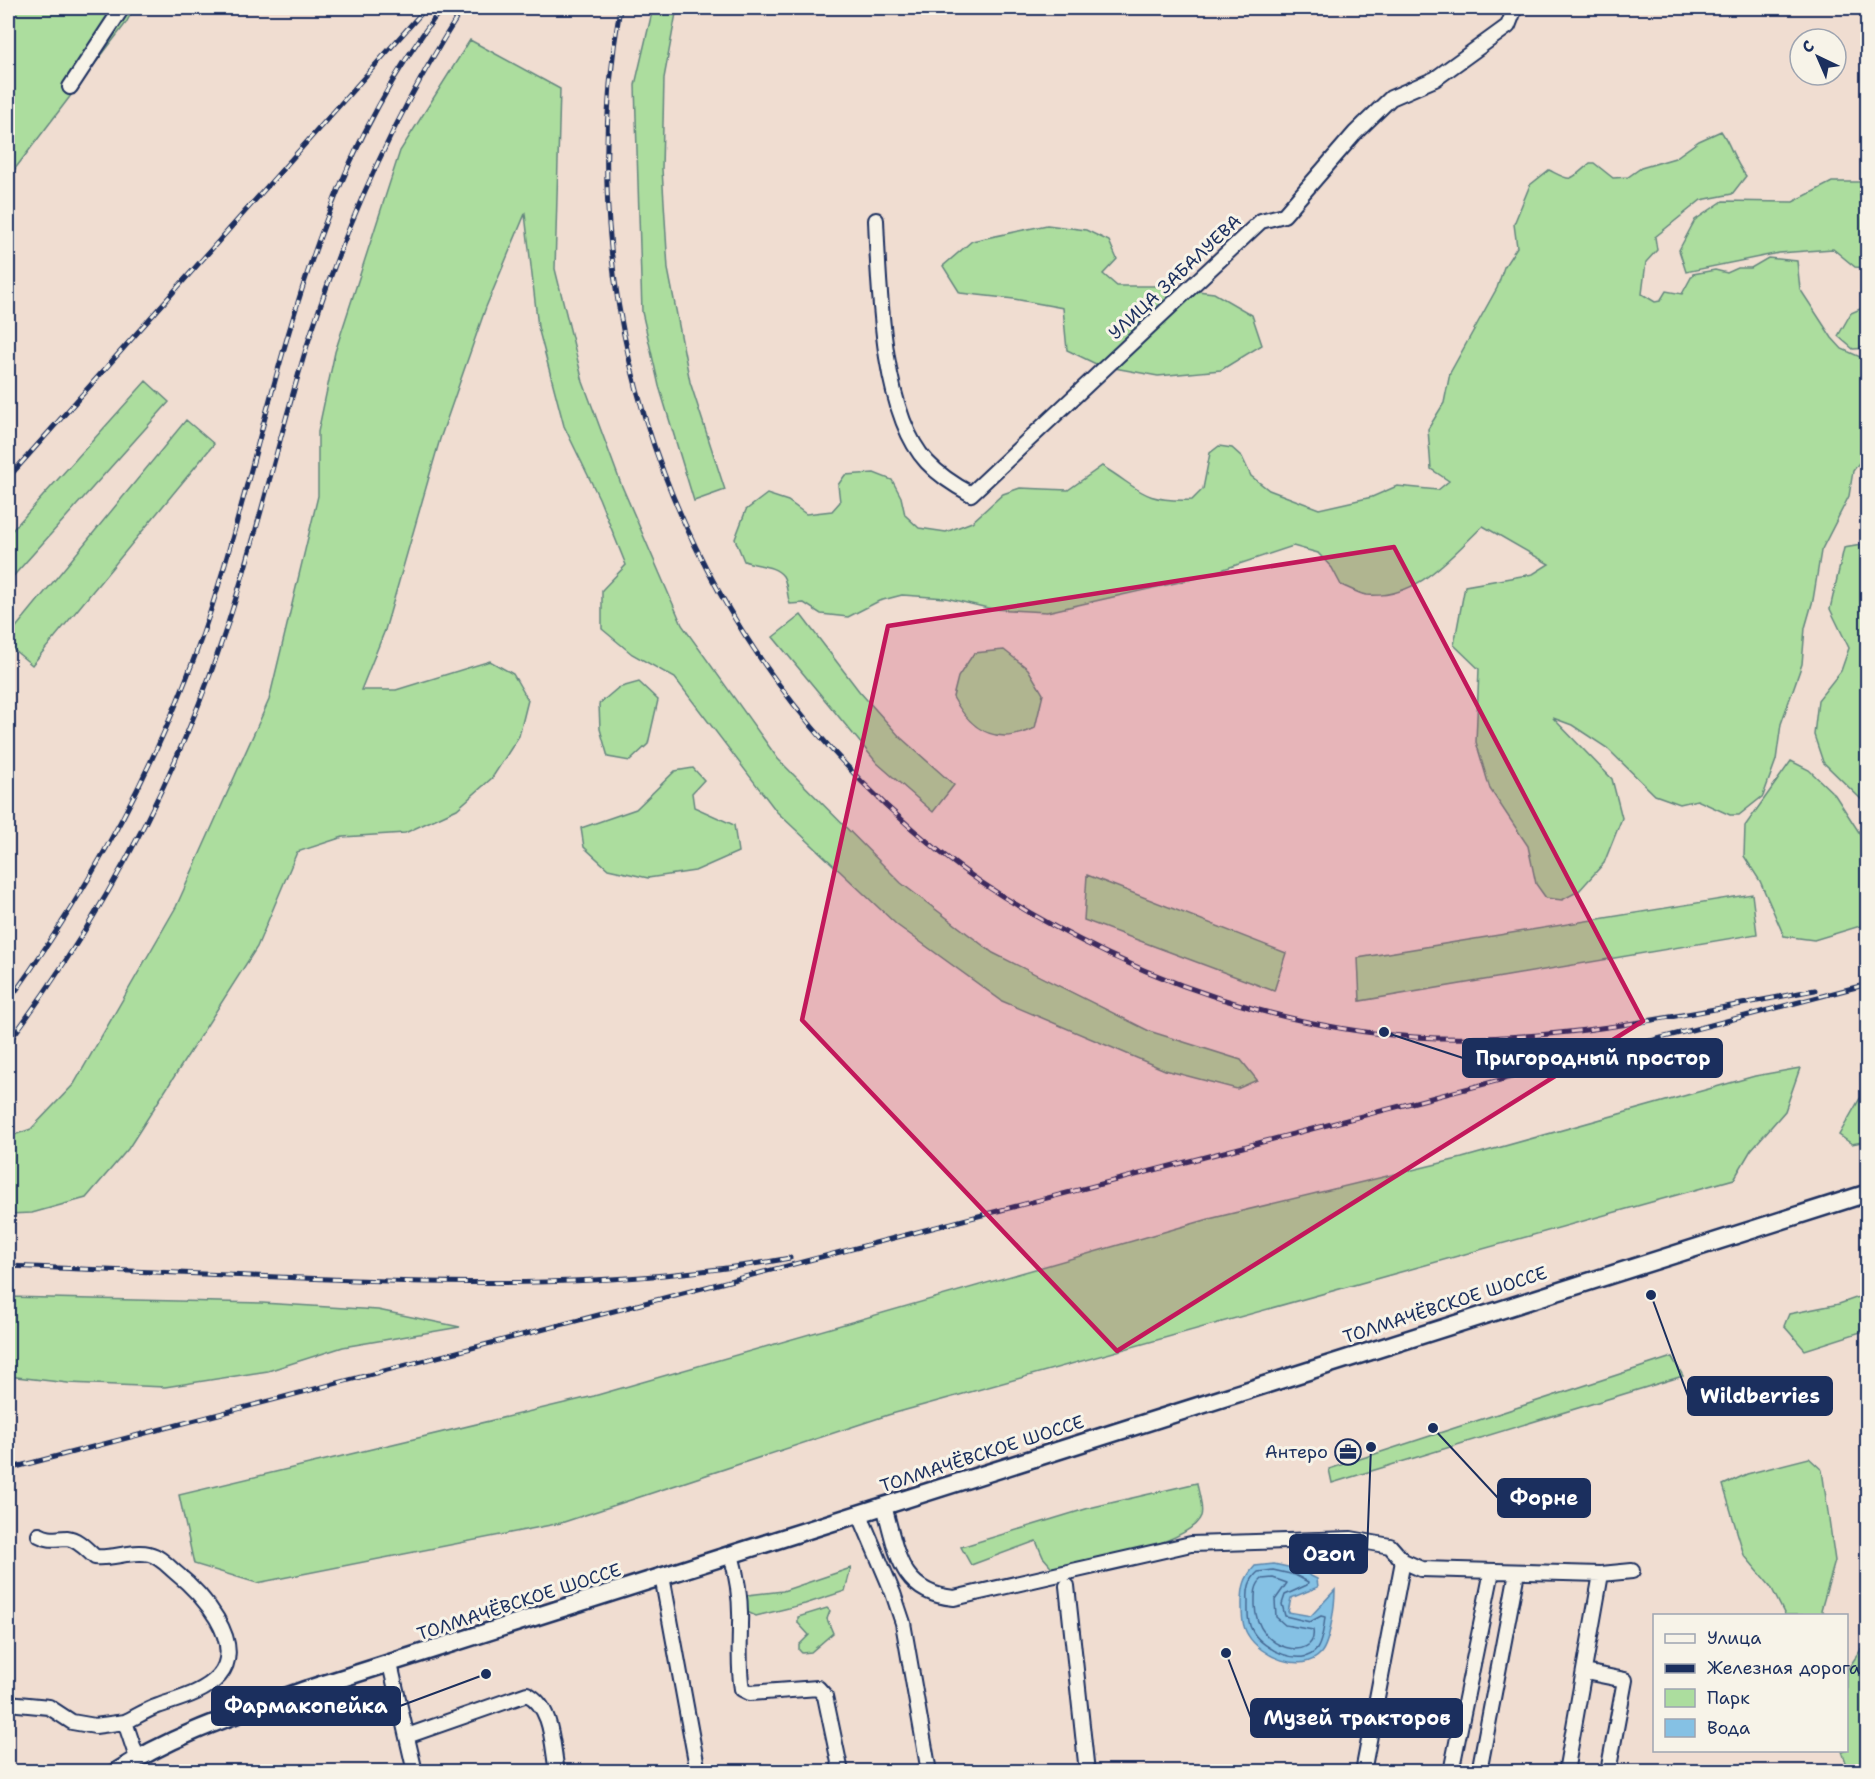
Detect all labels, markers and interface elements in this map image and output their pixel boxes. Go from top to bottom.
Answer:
north arrow [1788,27,1848,87]
text: С [1797,35,1819,58]
street label: УЛИЦА ЗАБАЛУЕВА [1103,209,1247,345]
callout: Пригородный простор [1463,1039,1722,1077]
text: Пригородный простор [1475,1045,1711,1071]
street label: ТОЛМАЧЁВСКОЕ ШОССЕ [1340,1261,1550,1349]
callout: Wildberries [1688,1377,1832,1415]
text: Wildberries [1700,1383,1820,1409]
street label: ТОЛМАЧЁВСКОЕ ШОССЕ [877,1410,1087,1498]
office icon: Антеро [1333,1437,1363,1467]
place label: Антеро [1265,1440,1328,1464]
callout: Форне [1498,1479,1590,1517]
text: Форне [1510,1485,1578,1511]
callout: Ozon [1290,1535,1367,1573]
text: Ozon [1303,1541,1355,1567]
street label: ТОЛМАЧЁВСКОЕ ШОССЕ [414,1558,624,1646]
legend [1653,1614,1848,1752]
text: Улица [1707,1626,1761,1650]
text: Железная дорога [1707,1656,1860,1680]
text: Парк [1707,1686,1750,1710]
callout: Фармакопейка [212,1687,400,1725]
text: Фармакопейка [224,1693,388,1719]
callout: Музей тракторов [1251,1699,1462,1737]
text: Музей тракторов [1263,1705,1451,1731]
text: Вода [1707,1716,1750,1740]

